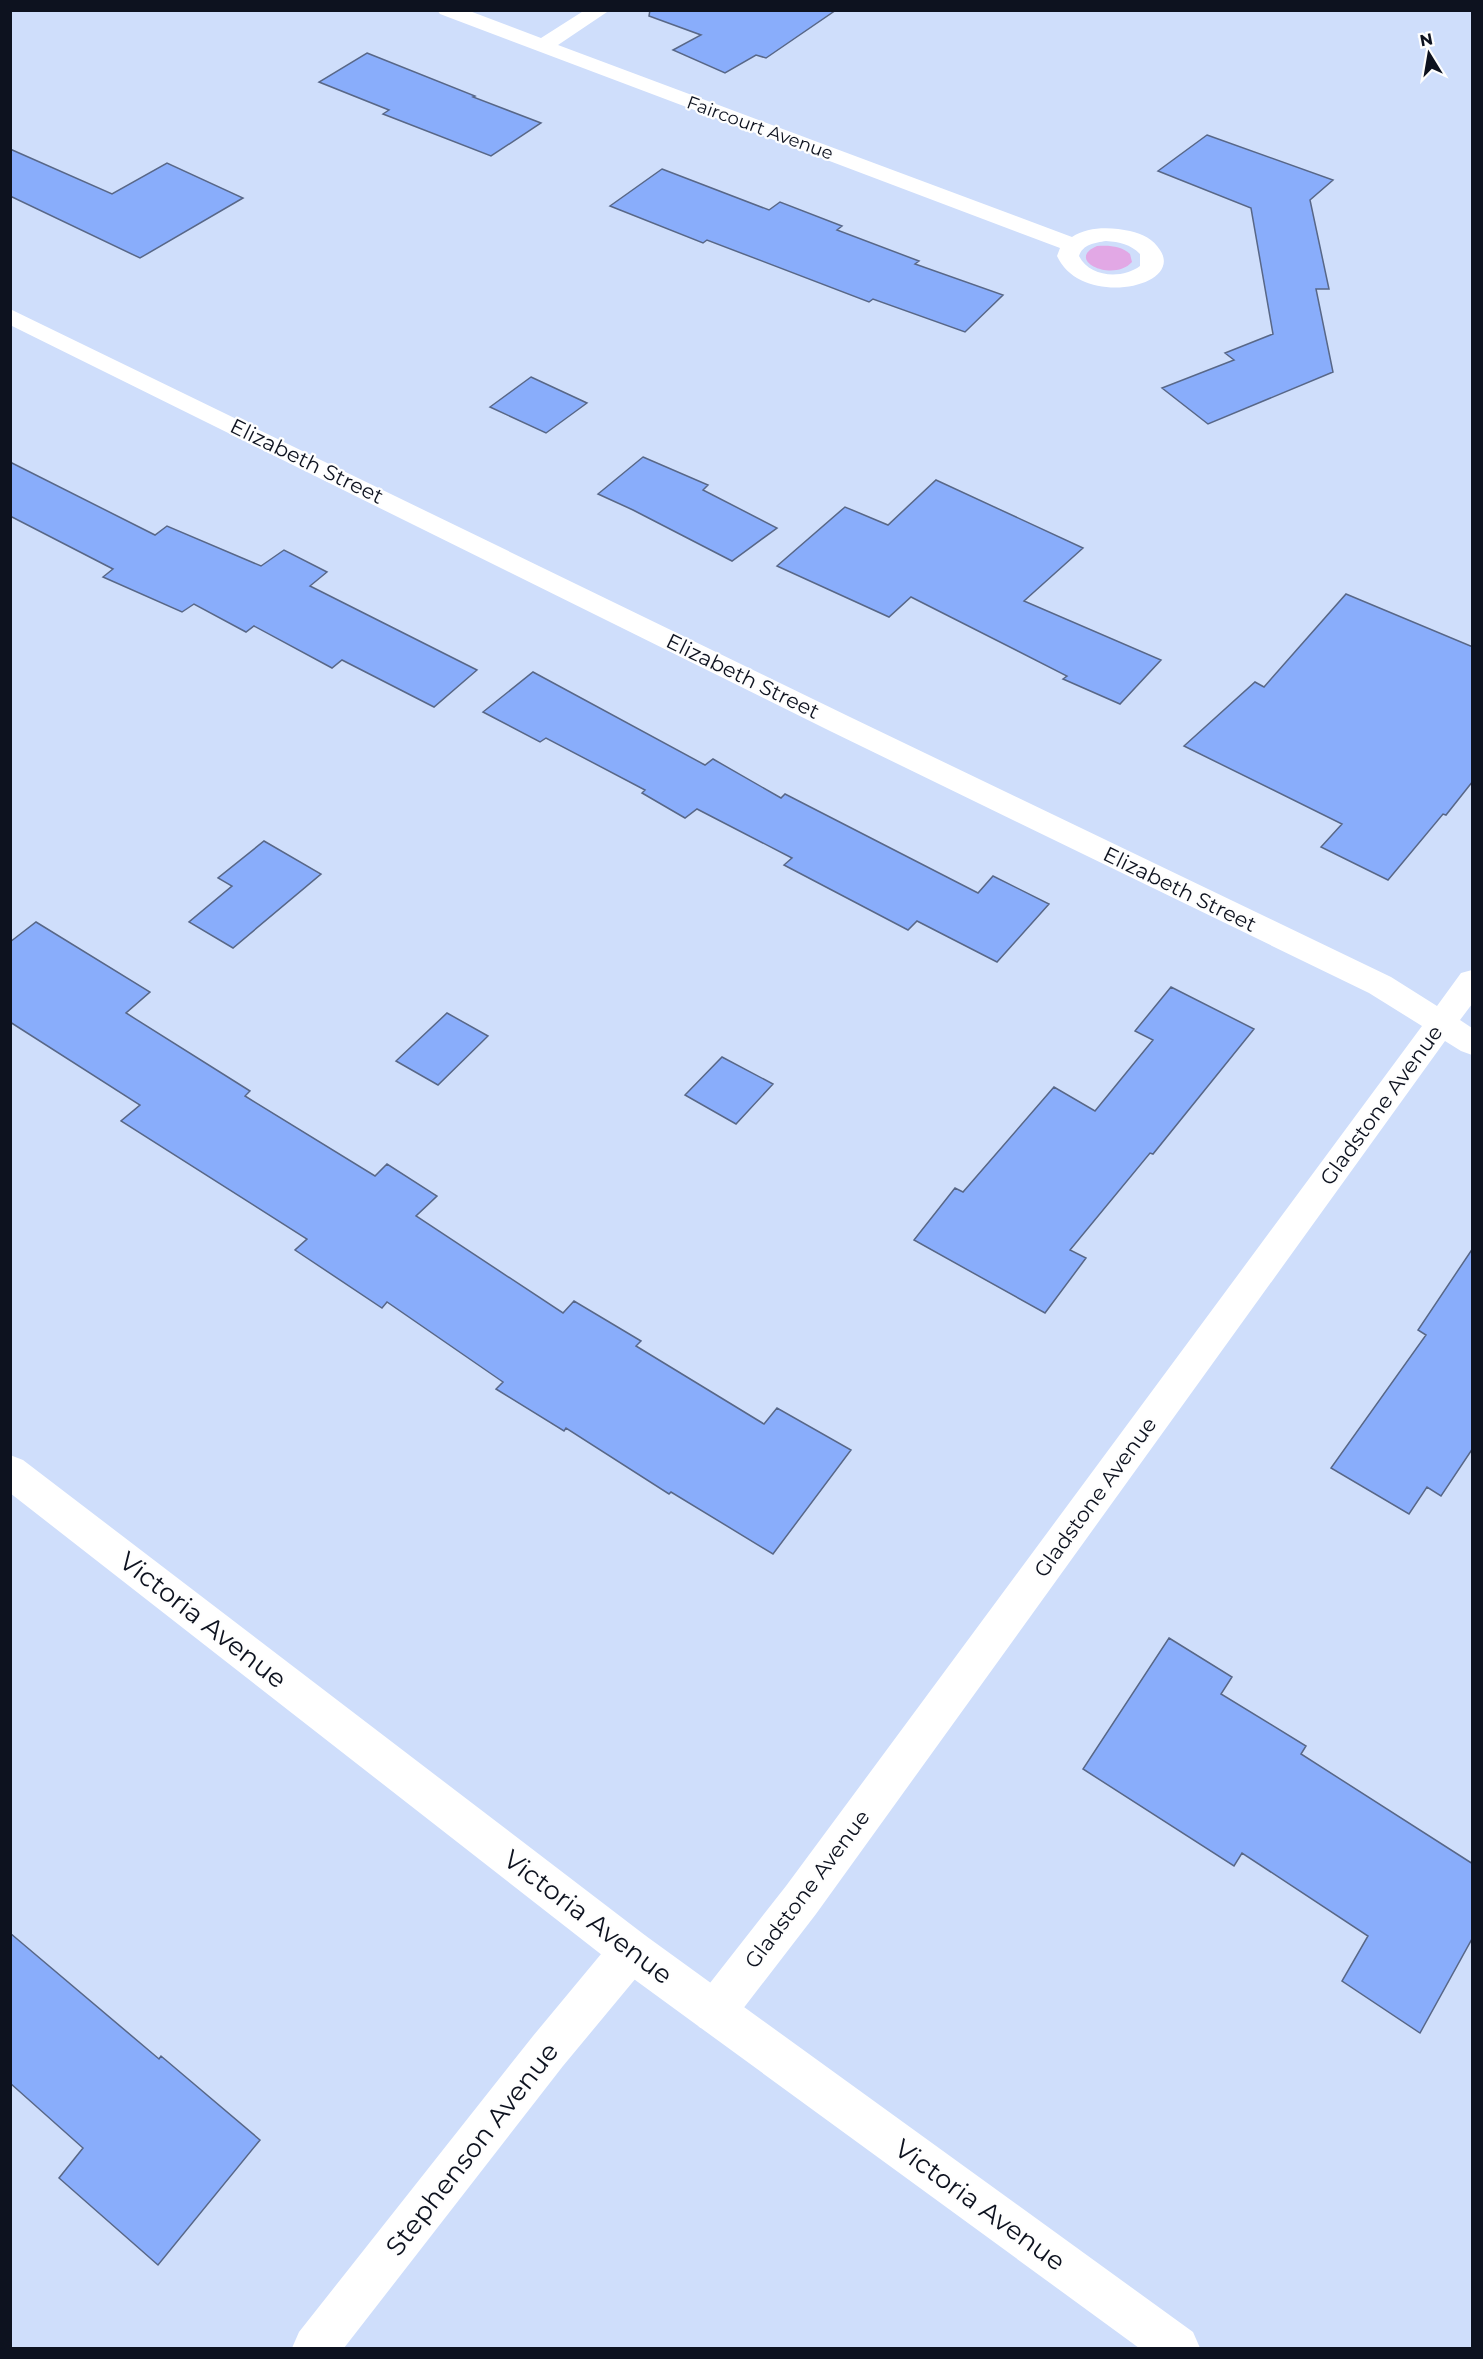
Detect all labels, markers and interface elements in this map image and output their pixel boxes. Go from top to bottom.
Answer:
north arrow [1399,24,1459,84]
text: N [1418,29,1434,50]
street label: Faircourt Avenue [684,91,836,165]
street label: Elizabeth Street [226,413,388,509]
street label: Elizabeth Street [662,628,824,724]
street label: Elizabeth Street [1099,841,1261,937]
street label: Gladstone Avenue [1315,1020,1447,1190]
street label: Gladstone Avenue [1029,1412,1161,1582]
street label: Victoria Avenue [113,1545,293,1695]
street label: Gladstone Avenue [739,1805,875,1973]
street label: Victoria Avenue [497,1843,679,1991]
street label: Stephenson Avenue [379,2036,565,2262]
street label: Victoria Avenue [888,2132,1072,2278]

